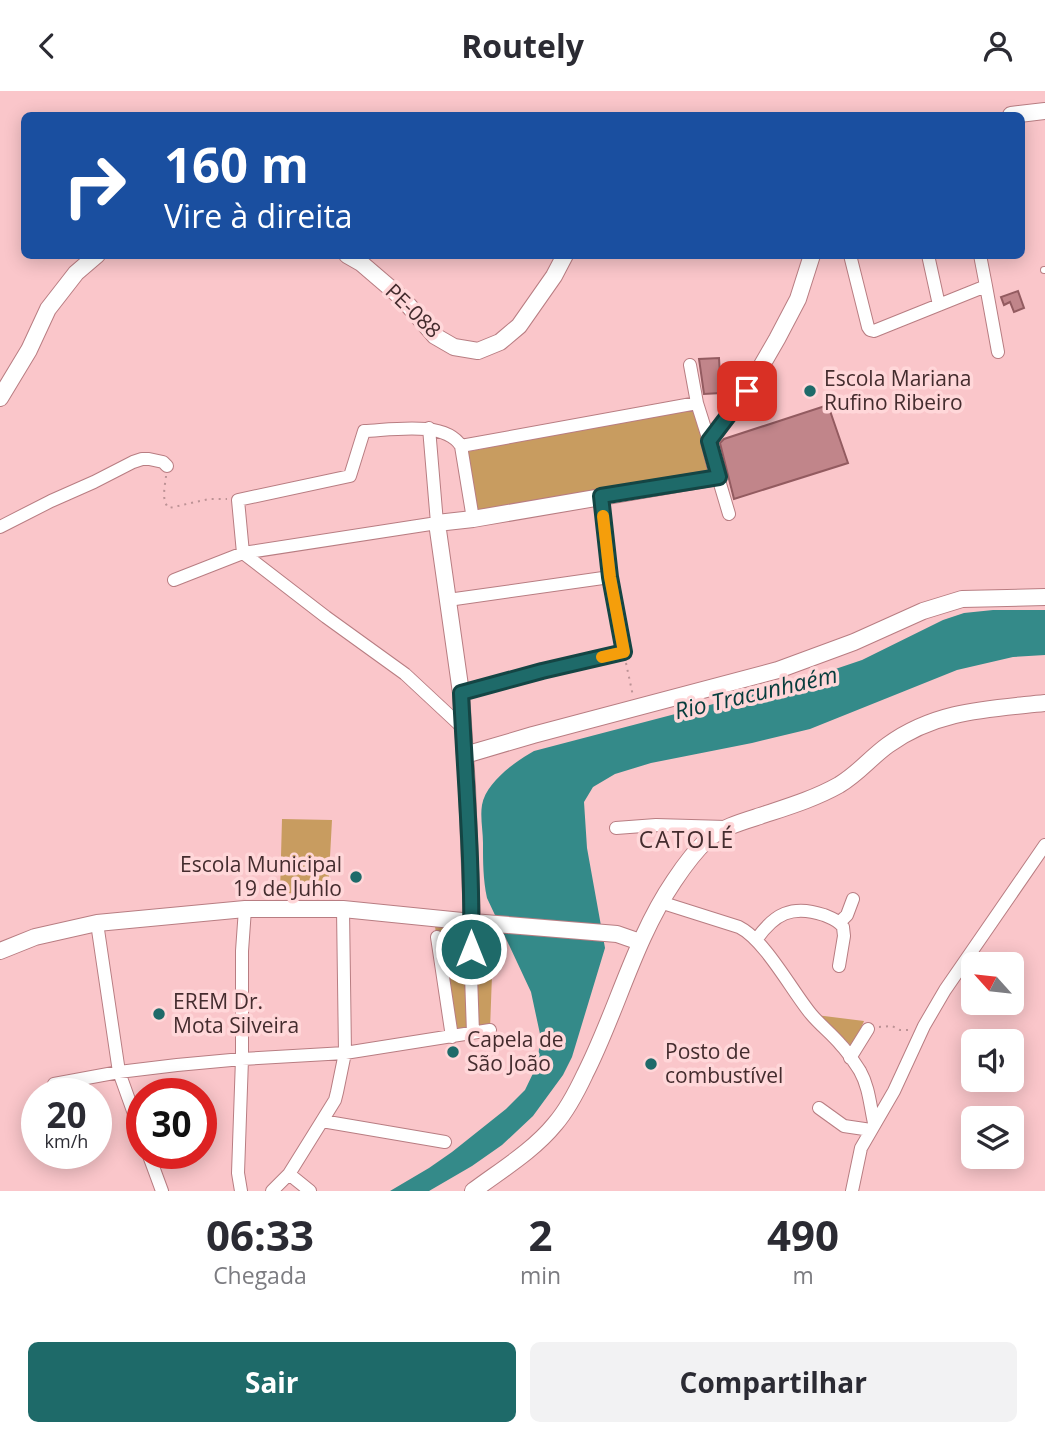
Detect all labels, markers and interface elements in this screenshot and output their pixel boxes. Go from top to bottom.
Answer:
text: Routely [461,24,584,67]
icon: back [28,27,66,65]
icon: person [979,27,1017,65]
text: 160 m [164,131,309,197]
icon: right [49,140,140,231]
text: Vire à direita [164,194,353,237]
street label: PE-088 [380,277,448,344]
pin [717,361,777,421]
place label: Escola Mariana Rufino Ribeiro [824,364,971,416]
icon: arrive [728,372,766,410]
marker: Escola Mariana Rufino Ribeiro [802,383,818,399]
water label: Rio Tracunhaém [671,658,840,726]
district label: CATOLÉ [639,823,735,855]
place label: Escola Municipal 19 de Juhlo [180,850,342,902]
marker: Escola Municipal 19 de Juhlo [348,869,364,885]
position arrow [434,912,508,986]
north arrow [961,952,1024,1015]
map controls [961,952,1024,1169]
place label: EREM Dr. Mota Silveira [173,987,299,1039]
marker: EREM Dr. Mota Silveira [151,1006,167,1022]
place label: Capela de São João [467,1025,564,1077]
button: sound [961,1029,1024,1092]
place label: Posto de combustível [665,1037,783,1089]
marker: Capela de São João [445,1044,461,1060]
marker: Posto de combustível [643,1056,659,1072]
speed limit sign: 30 [126,1078,217,1169]
text: 20 [46,1091,87,1138]
button: layers [961,1106,1024,1169]
text: km/h [45,1129,88,1153]
text: 06:33 [206,1206,314,1263]
text: 2 [528,1206,553,1263]
text: 490 [767,1206,839,1263]
text: Chegada [213,1259,307,1291]
text: min [520,1259,561,1291]
text: m [792,1259,814,1291]
button: Sair [28,1342,516,1422]
button: Compartilhar [530,1342,1017,1422]

